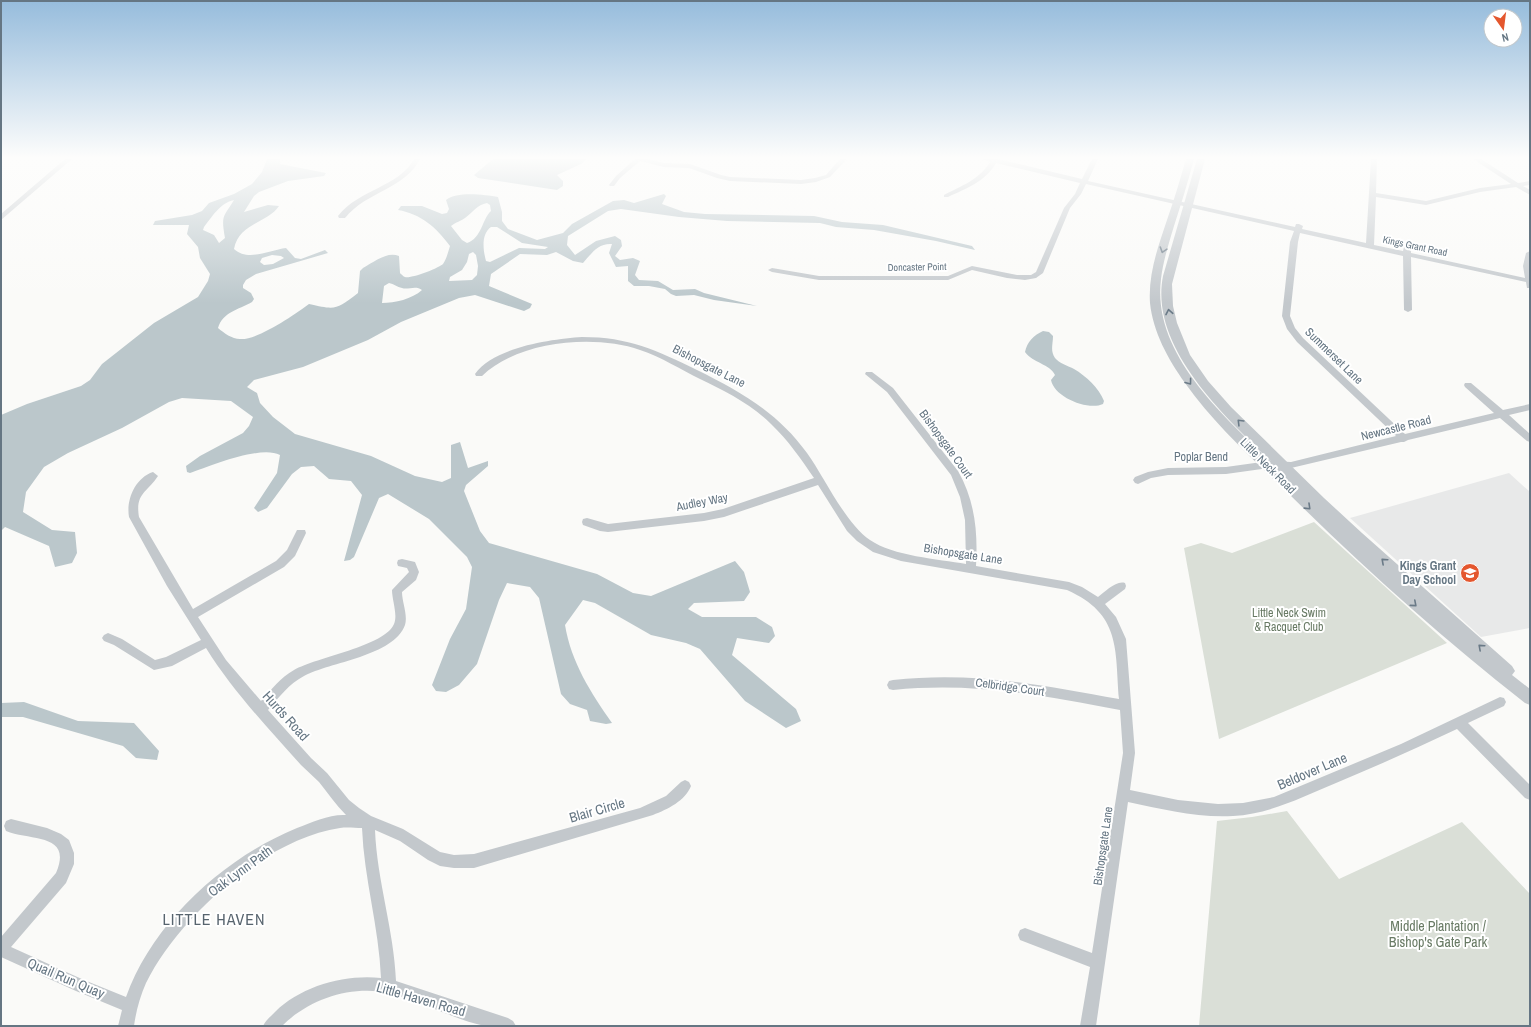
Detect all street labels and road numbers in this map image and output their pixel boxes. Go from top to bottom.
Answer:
street label: Kings Grant Road [1382,233,1448,259]
street label: Doncaster Point [887,260,947,274]
street label: Summerset Lane [1301,324,1367,388]
street label: Bishopsgate Lane [670,341,748,391]
street label: Bishopsgate Court [916,406,977,482]
street label: Newcastle Road [1359,412,1433,444]
street label: Little Neck Road [1237,435,1299,497]
street label: Poplar Bend [1174,449,1228,465]
street label: Audley Way [674,489,729,515]
street label: Bishopsgate Lane [923,540,1003,568]
street label: Celbridge Court [974,674,1046,700]
street label: Hurds Road [259,687,313,745]
street label: Beldover Lane [1274,748,1350,794]
street label: Blair Circle [567,794,627,826]
street label: Bishopsgate Lane [1090,806,1116,886]
street label: Oak Lynn Path [204,842,276,900]
street label: Quail Run Quay [25,954,108,1002]
street label: Little Haven Road [374,978,468,1020]

